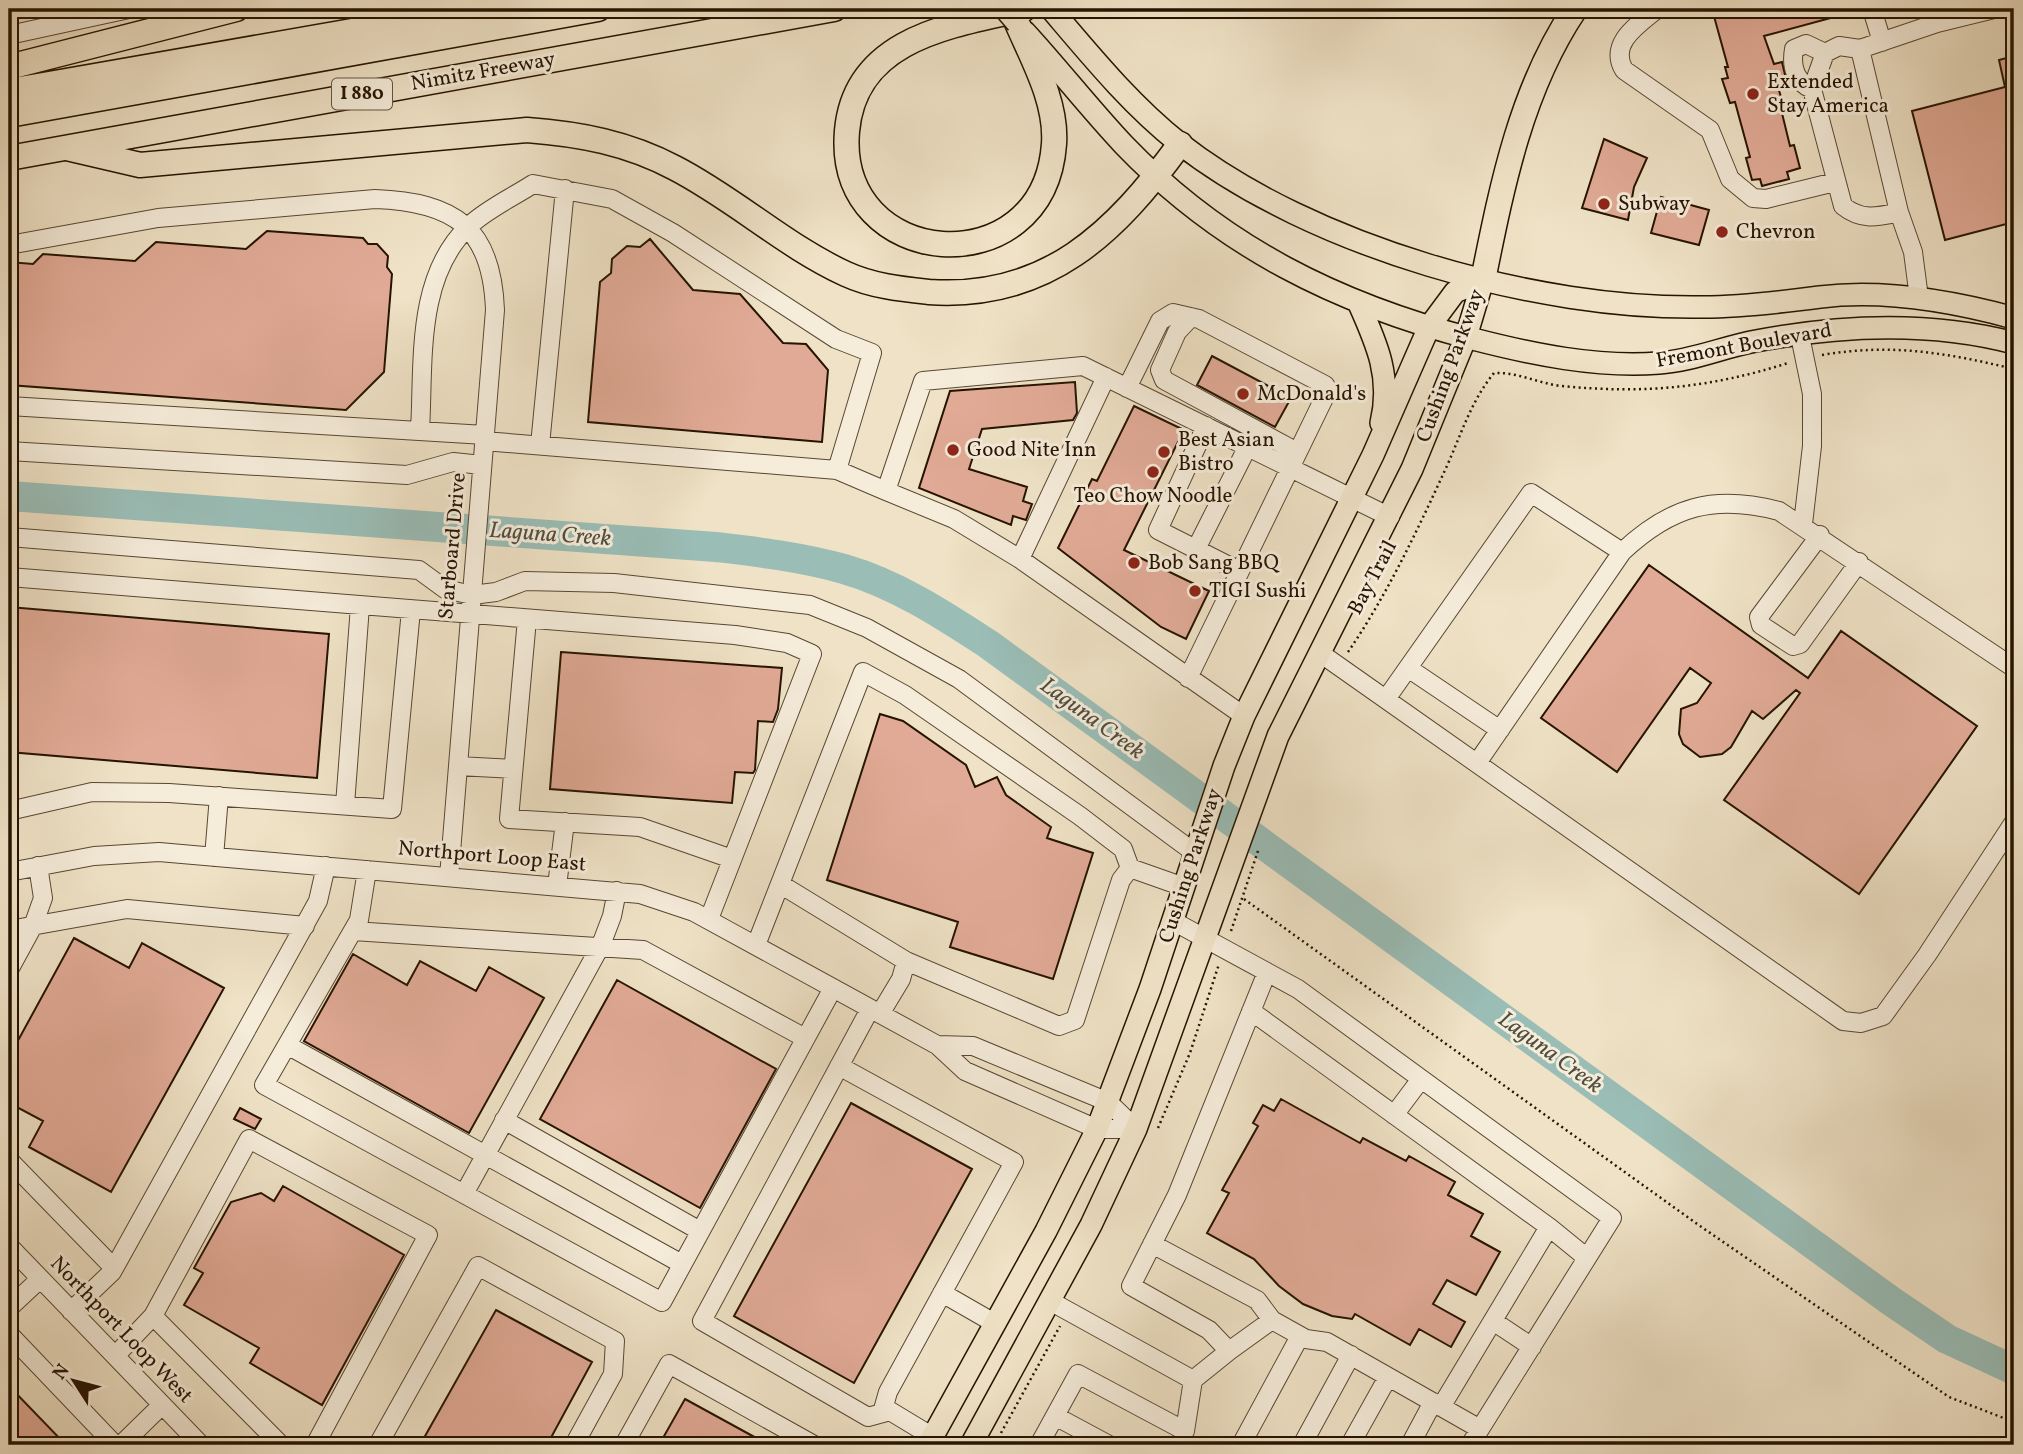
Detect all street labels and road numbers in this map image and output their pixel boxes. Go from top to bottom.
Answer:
street label: Nimitz Freeway [409,45,558,99]
road number: I 880 [332,78,392,110]
street label: Cushing Parkway [1410,285,1492,447]
street label: Fremont Boulevard [1654,316,1834,376]
street label: Starboard Drive [432,471,474,621]
street label: Bay Trail [1341,536,1405,620]
street label: Cushing Parkway [1152,784,1230,947]
street label: Northport Loop East [397,834,587,880]
street label: Northport Loop West [44,1251,198,1409]

